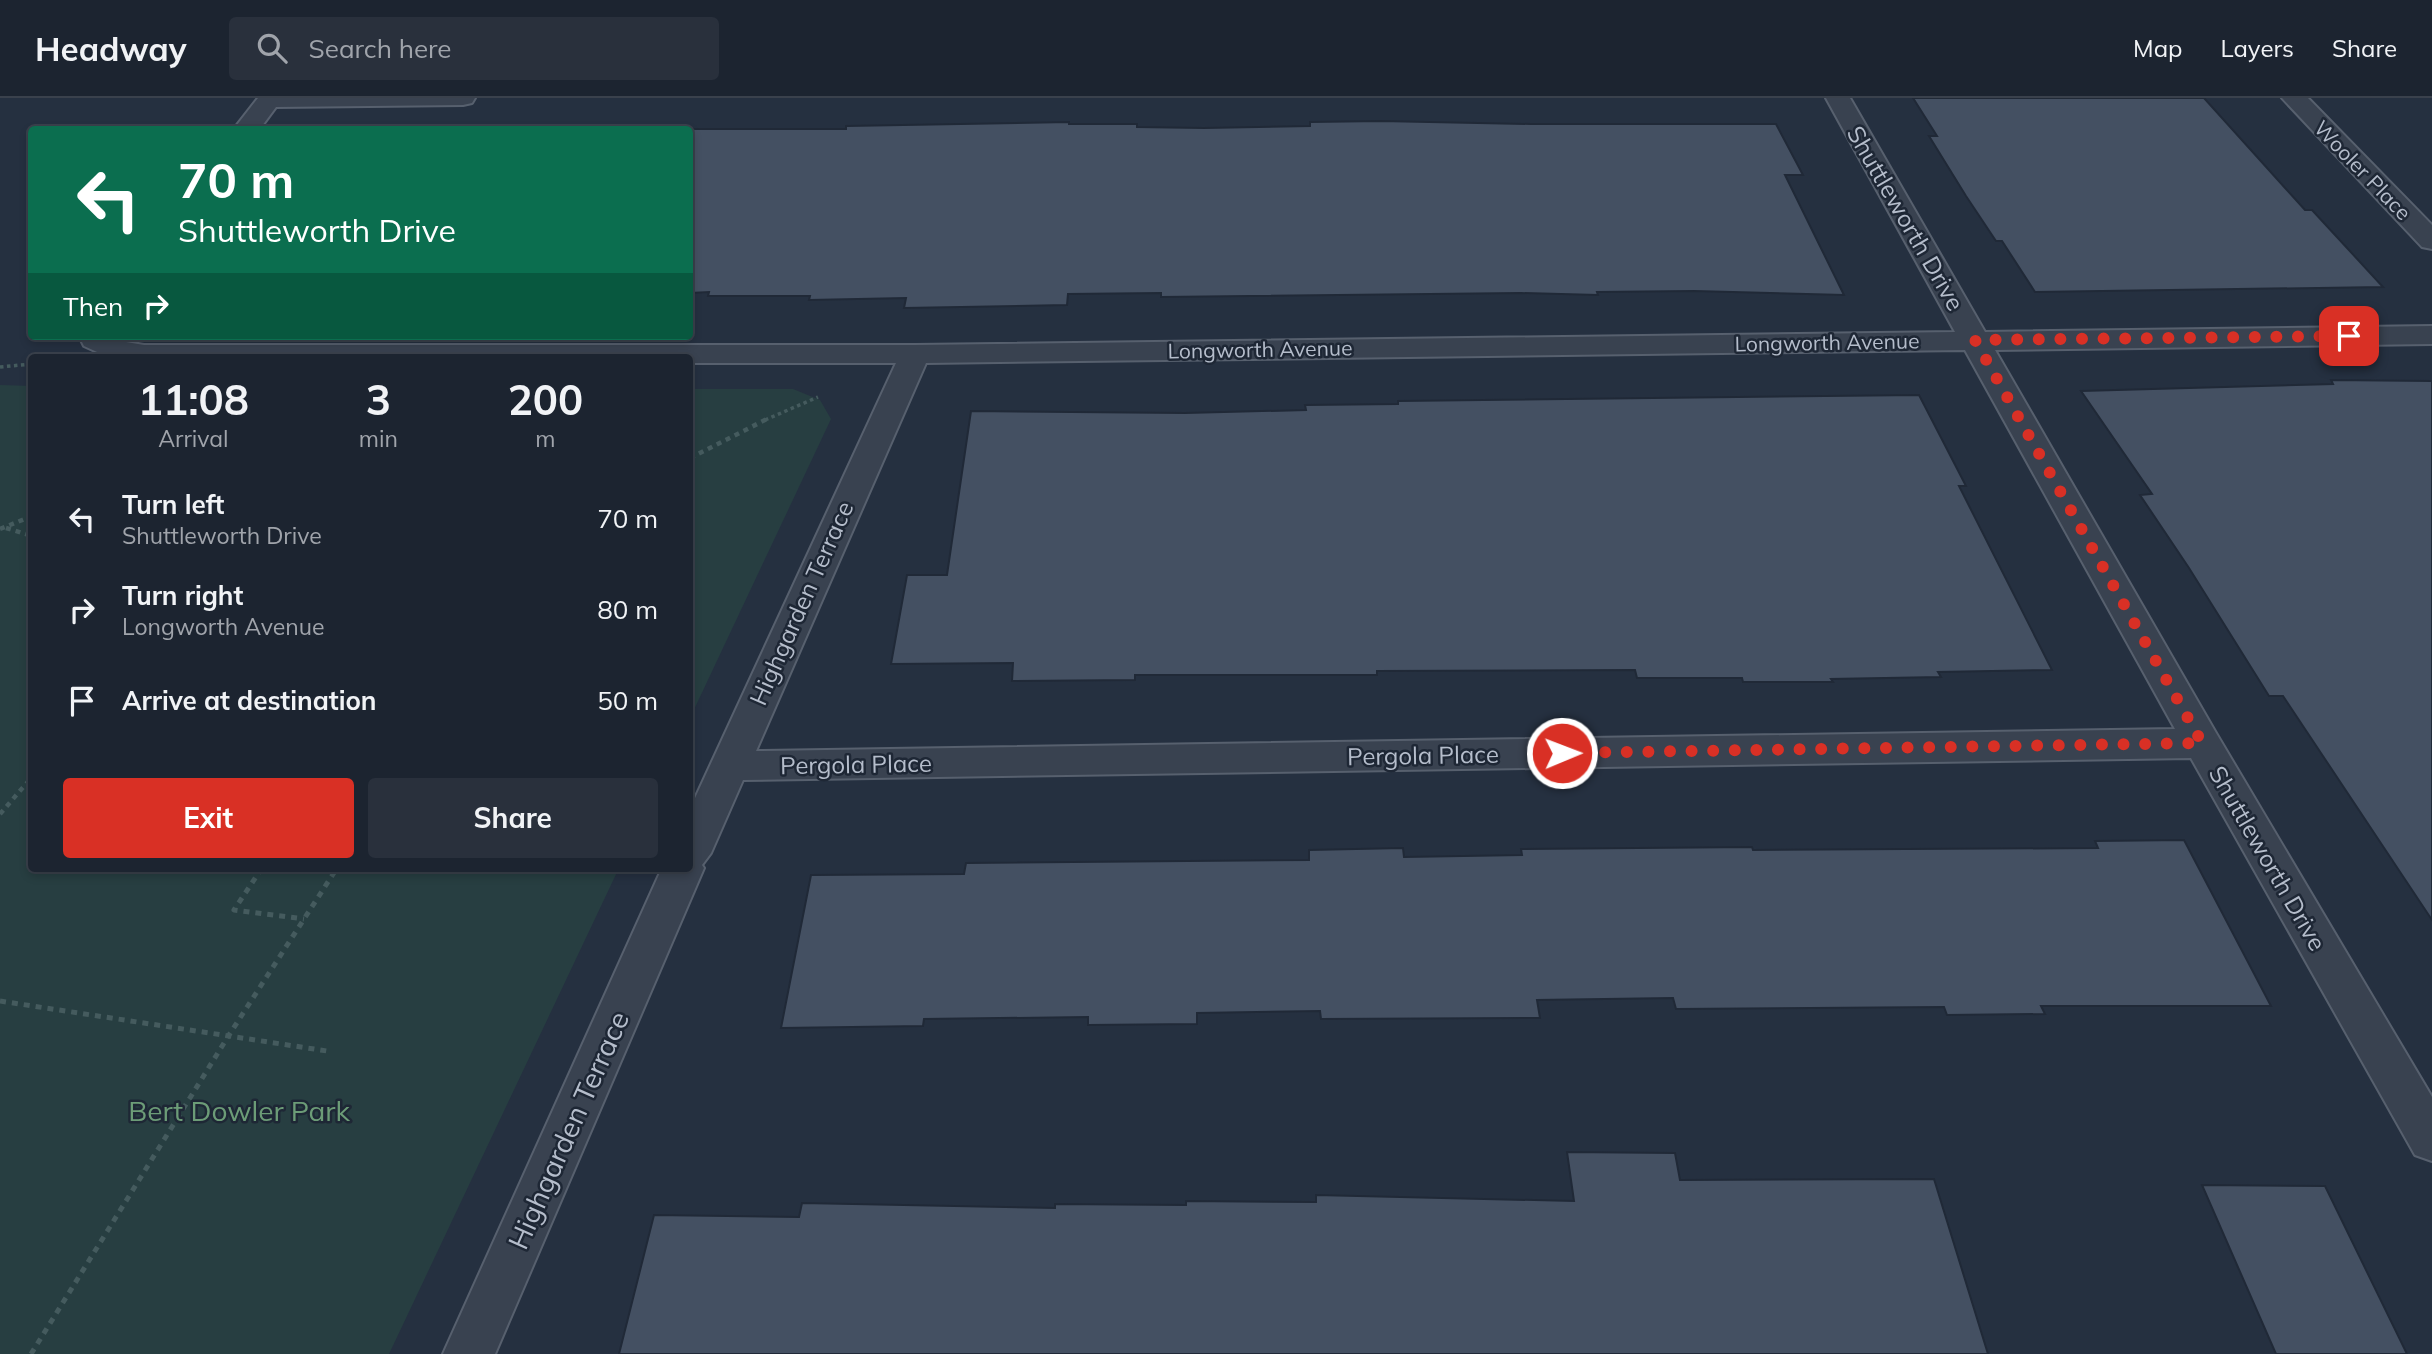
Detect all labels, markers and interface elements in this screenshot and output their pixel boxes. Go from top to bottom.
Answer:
search box [229,17,719,80]
text: Headway [35,28,187,69]
icon: search [253,29,291,67]
text: Search here [309,32,451,65]
text: Map [2133,33,2182,63]
text: Layers [2220,33,2294,63]
text: Share [2332,33,2397,63]
street label: Wooler Place [2309,115,2417,225]
street label: Shuttleworth Drive [1841,120,1971,316]
text: 70 m [178,149,294,210]
icon: left [63,154,154,245]
text: Shuttleworth Drive [178,210,456,250]
icon: right [137,287,175,325]
text: Then [63,290,123,323]
pin [2319,306,2379,366]
icon: arrive [2330,317,2368,355]
street label: Longworth Avenue [1734,327,1920,357]
street label: Longworth Avenue [1167,334,1353,364]
text: 11:08 [138,373,249,426]
text: 3 [366,373,391,426]
text: 200 [508,373,583,426]
text: Arrival [158,424,229,453]
text: min [359,424,398,453]
text: m [535,424,556,453]
text: Turn left [122,488,224,521]
street label: Highgarden Terrace [743,496,859,710]
icon: left [63,500,101,538]
text: 70 m [597,502,658,535]
text: Shuttleworth Drive [122,521,322,550]
text: Turn right [122,579,243,612]
icon: right [63,591,101,629]
text: 80 m [597,593,658,626]
text: Longworth Avenue [122,612,324,641]
icon: arrive [63,682,101,720]
text: Arrive at destination [122,684,377,717]
text: 50 m [597,684,658,717]
position arrow [1525,716,1599,790]
street label: Pergola Place [1347,739,1499,771]
street label: Pergola Place [780,748,932,780]
street label: Shuttleworth Drive [2203,760,2333,956]
button: Exit [63,778,354,858]
button: Share [368,778,658,858]
street label: Highgarden Terrace [500,1006,636,1254]
park label: Bert Dowler Park [128,1093,350,1128]

